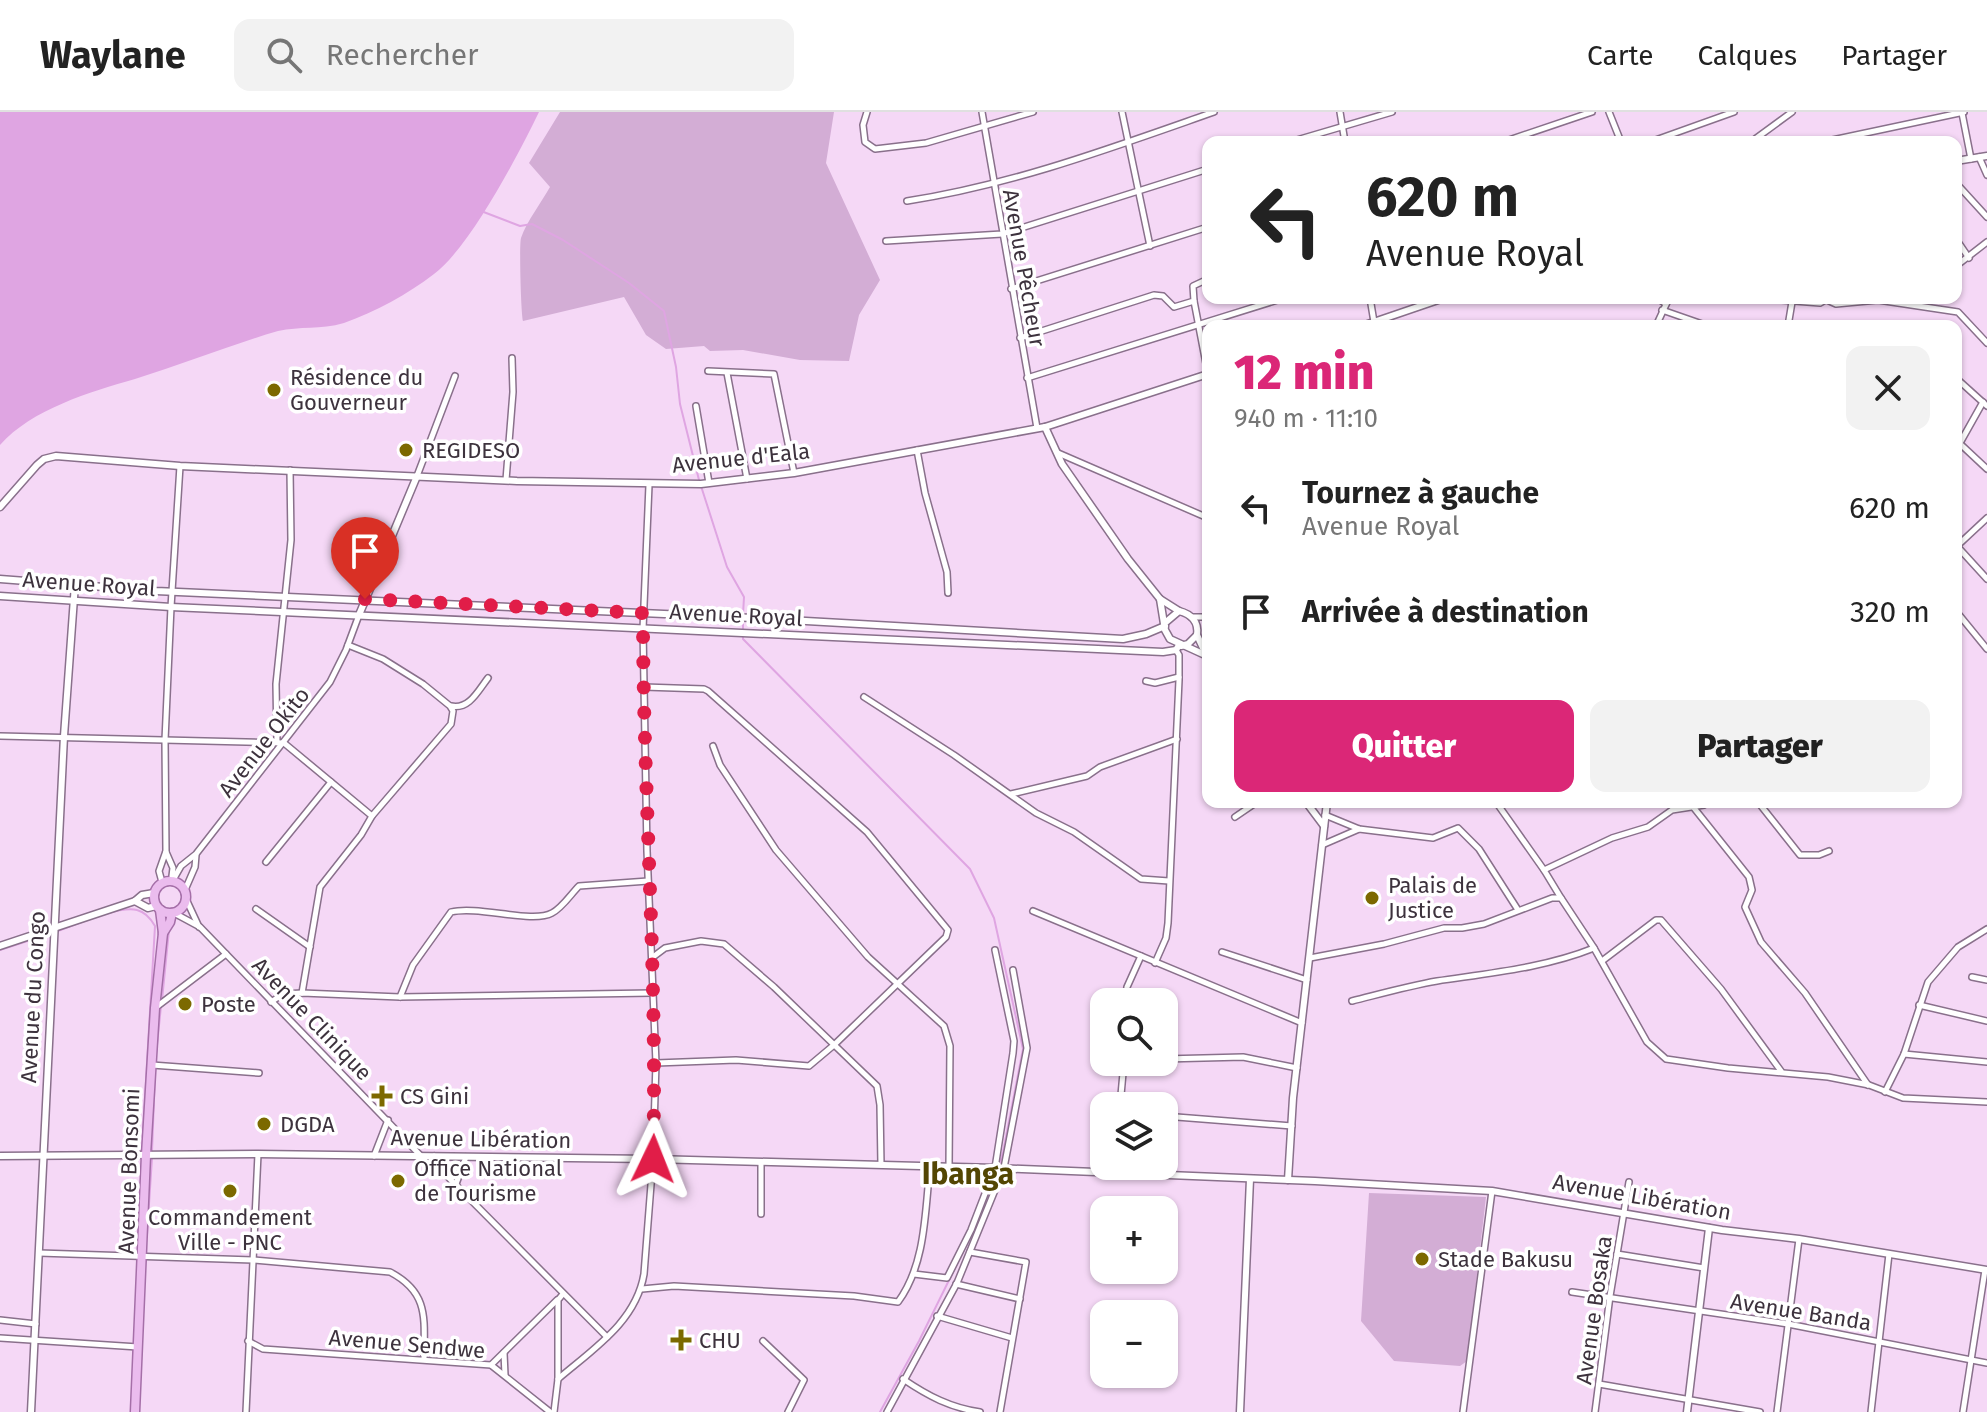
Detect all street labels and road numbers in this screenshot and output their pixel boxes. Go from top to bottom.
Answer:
street label: Avenue Pêcheur [997,187,1051,349]
street label: Avenue d'Eala [671,437,811,479]
street label: Avenue Royal [22,566,156,602]
street label: Avenue Royal [669,598,803,632]
street label: Avenue Okito [213,682,315,802]
street label: Avenue du Congo [15,910,51,1084]
street label: Avenue Clinique [246,952,378,1086]
street label: Avenue Bonsomi [113,1088,145,1254]
street label: Avenue Libération [390,1124,572,1154]
street label: Avenue Libération [1551,1168,1733,1226]
street label: Avenue Bosaka [1570,1234,1618,1386]
street label: Avenue Banda [1729,1288,1873,1336]
street label: Avenue Sendwe [328,1324,486,1364]

